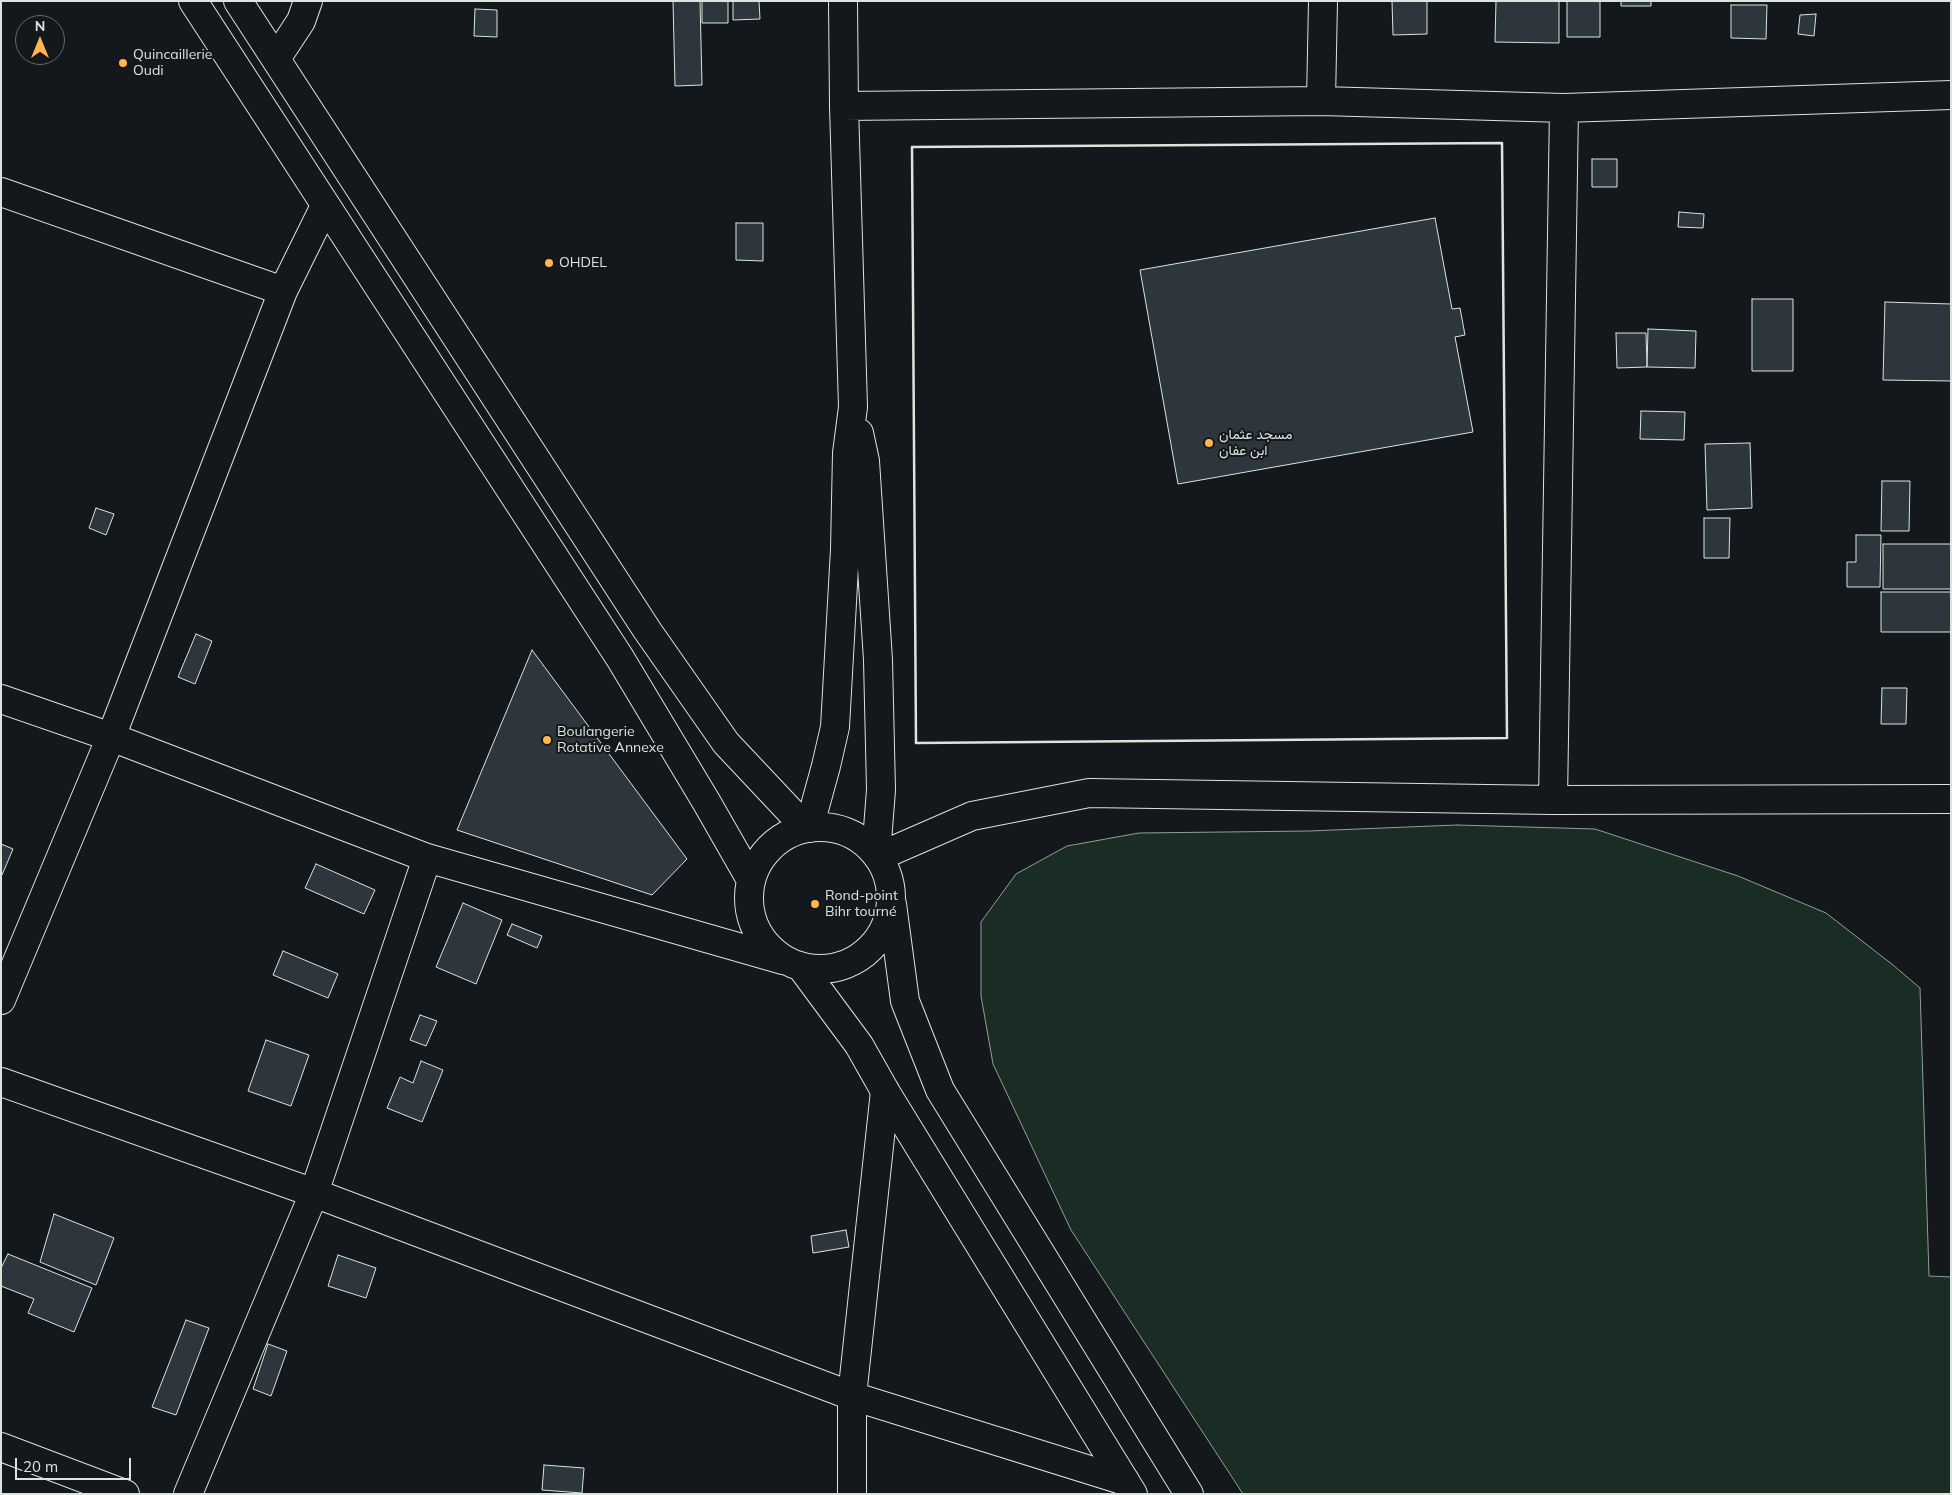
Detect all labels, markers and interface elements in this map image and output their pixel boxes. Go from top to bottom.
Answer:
north arrow [15,15,65,65]
text: N [35,17,45,35]
place label: Quincaillerie Oudi [133,47,212,80]
marker: Quincaillerie Oudi [117,57,129,69]
place label: OHDEL [559,255,607,271]
marker: OHDEL [543,257,555,269]
place label: مسجد عثمان ابن عفان [1219,427,1292,460]
marker: مسجد عثمان ابن عفان [1203,437,1215,449]
place label: Boulangerie Rotative Annexe [557,724,664,756]
marker: Boulangerie Rotative Annexe [541,734,553,746]
place label: Rond-point Bihr tourné [825,888,898,920]
marker: Rond-point Bihr tourné [809,898,821,910]
scale bar [18,1448,134,1480]
text: 20 m [23,1457,58,1476]

